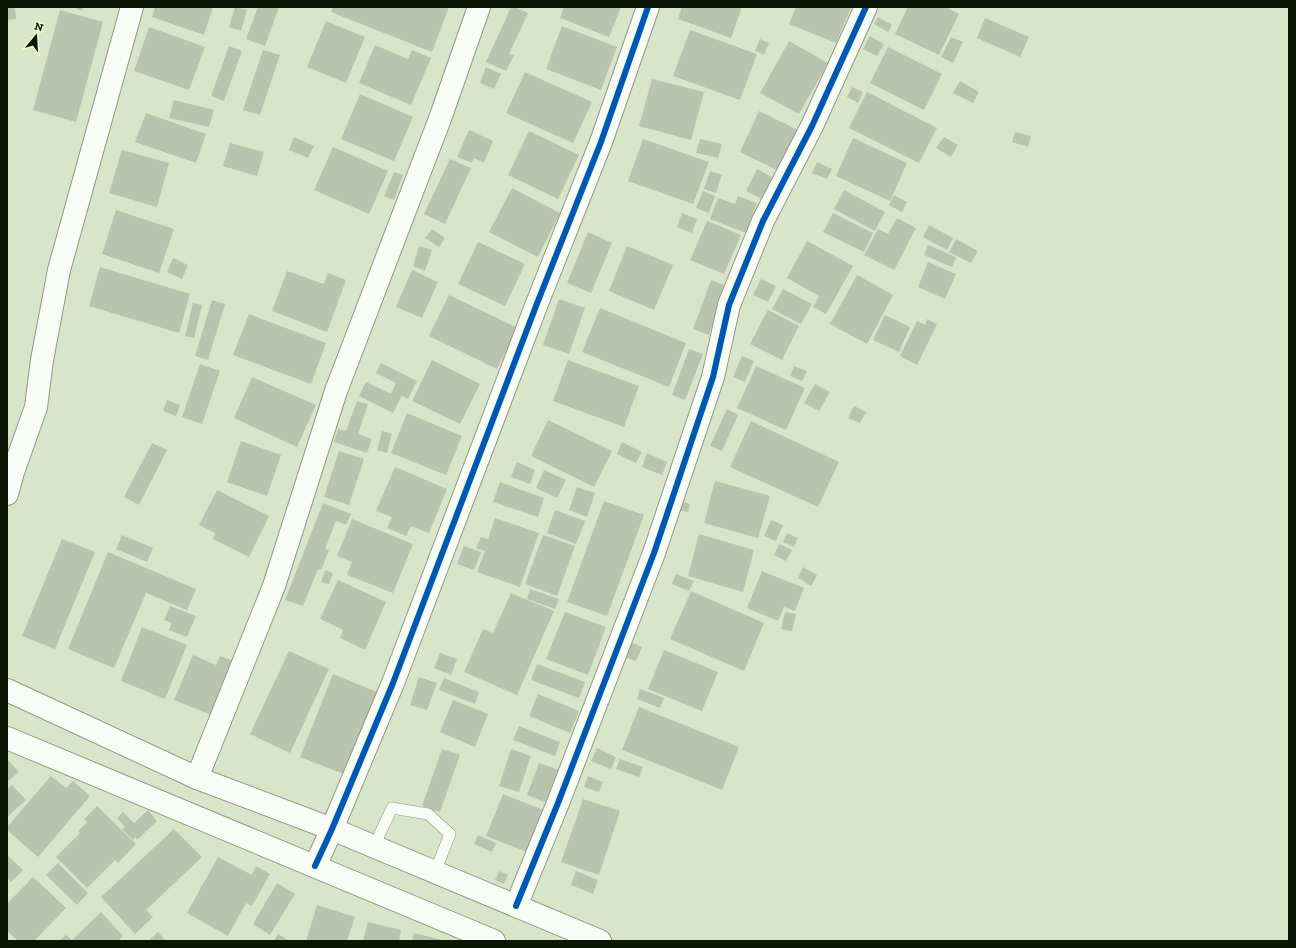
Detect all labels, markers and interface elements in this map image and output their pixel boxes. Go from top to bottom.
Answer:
north arrow [16,16,56,56]
text: N [33,19,46,35]

